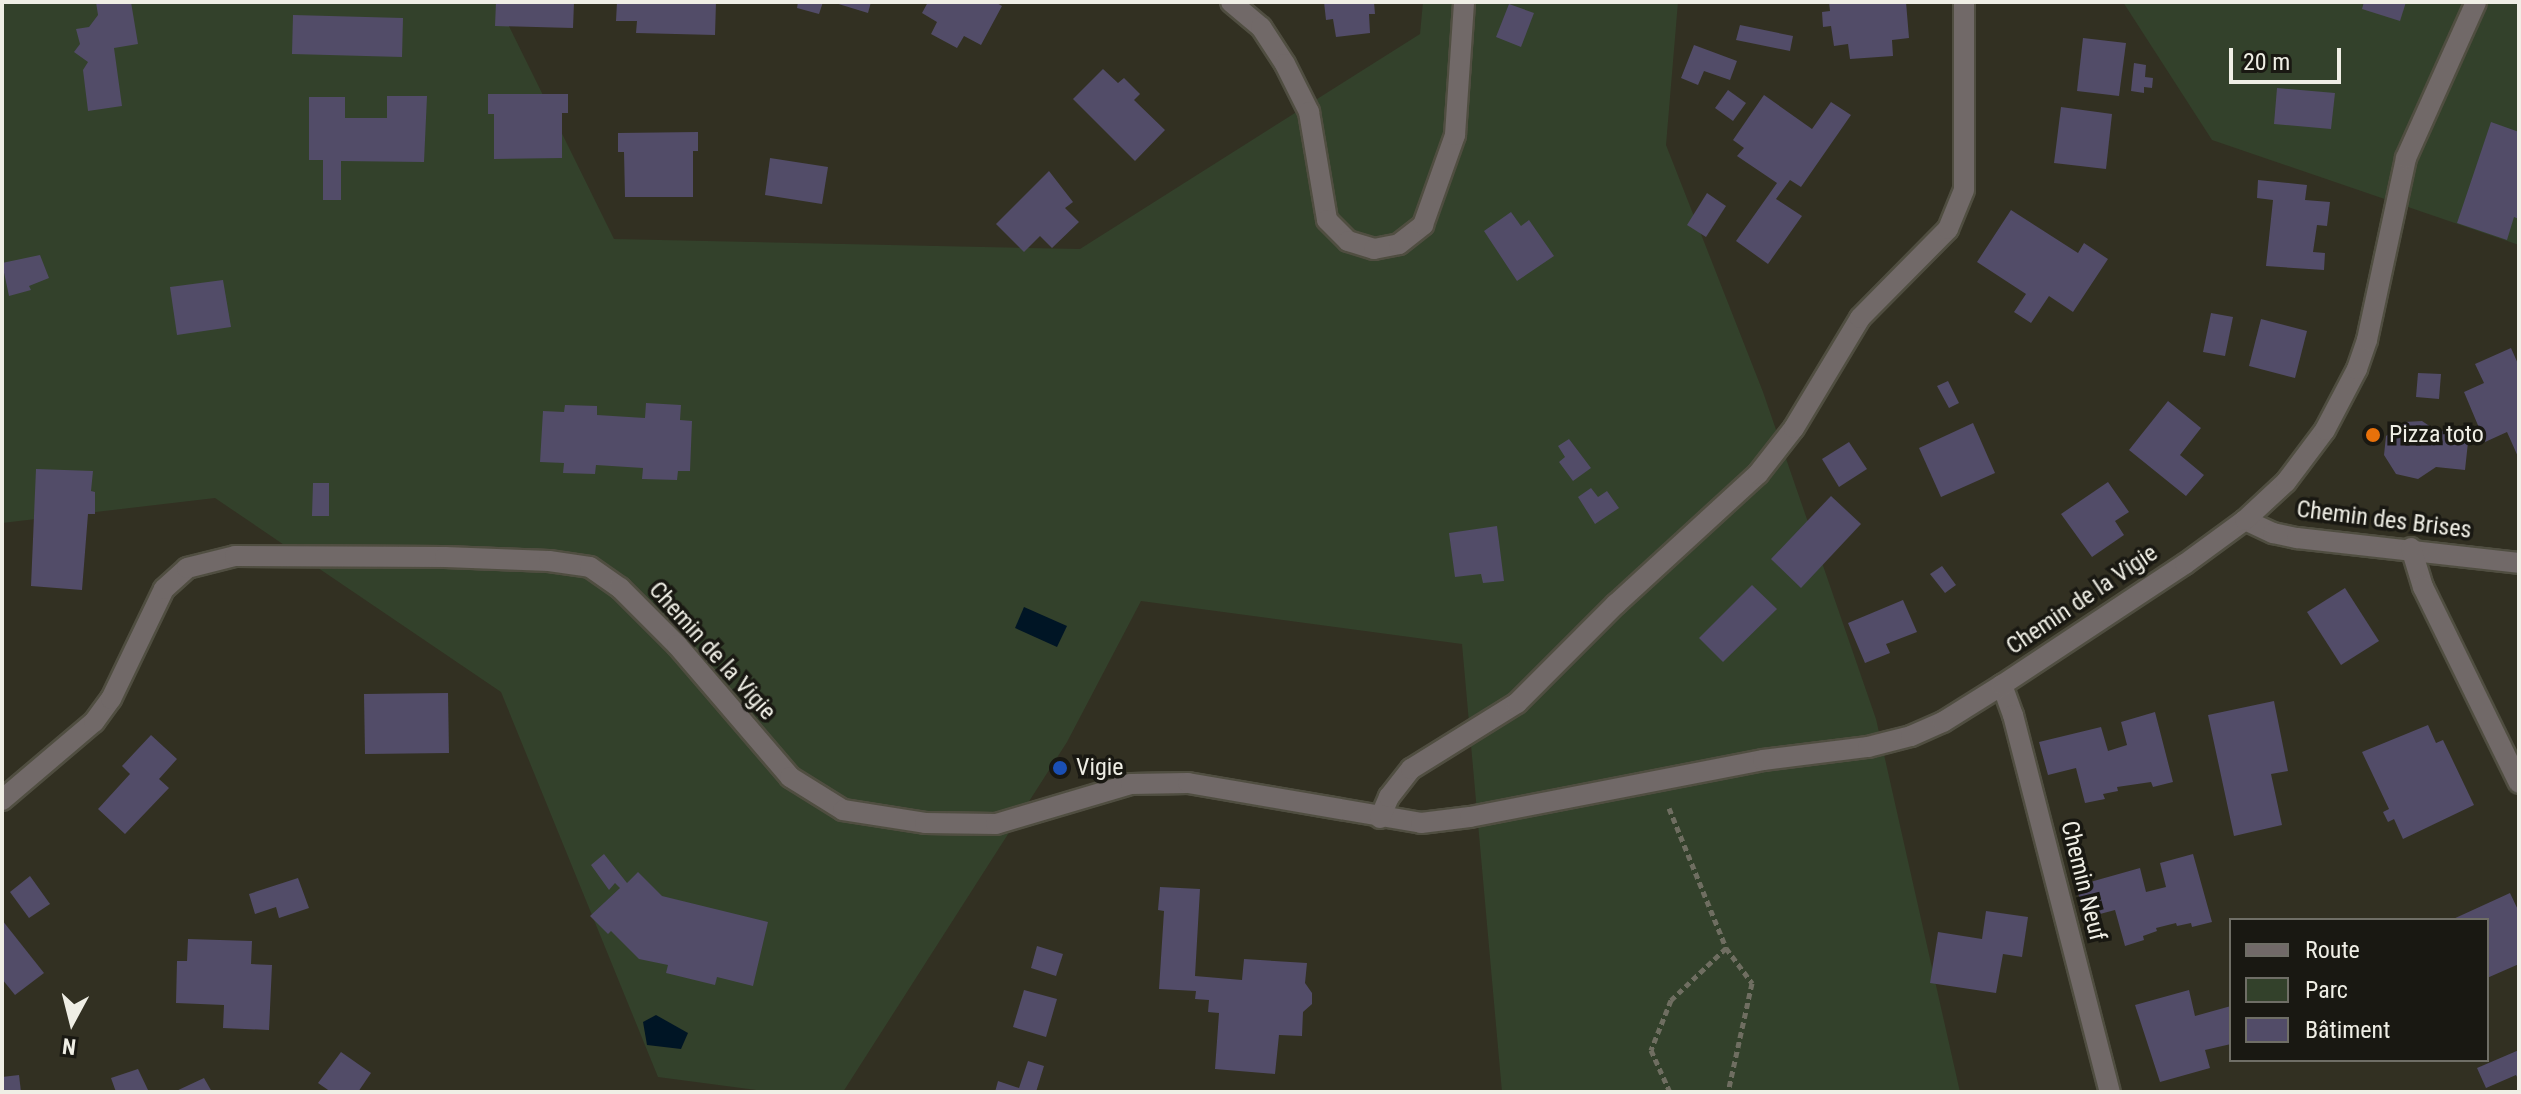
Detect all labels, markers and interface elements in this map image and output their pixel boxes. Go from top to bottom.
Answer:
scale bar [2233,32,2345,82]
text: 20 m [2243,48,2290,76]
place label: Pizza toto [2389,421,2484,449]
marker: Pizza toto [2364,426,2382,444]
street label: Chemin des Brises [2295,495,2473,545]
street label: Chemin de la Vigie [2001,539,2163,661]
street label: Chemin de la Vigie [642,576,782,726]
place label: Vigie [1076,754,1124,782]
marker: Vigie [1051,759,1069,777]
street label: Chemin Neuf [2054,818,2112,944]
legend [2229,918,2489,1062]
text: Route [2305,936,2360,964]
text: Parc [2305,976,2348,1004]
north arrow [32,982,112,1062]
text: Bâtiment [2305,1016,2390,1044]
text: N [61,1033,77,1060]

